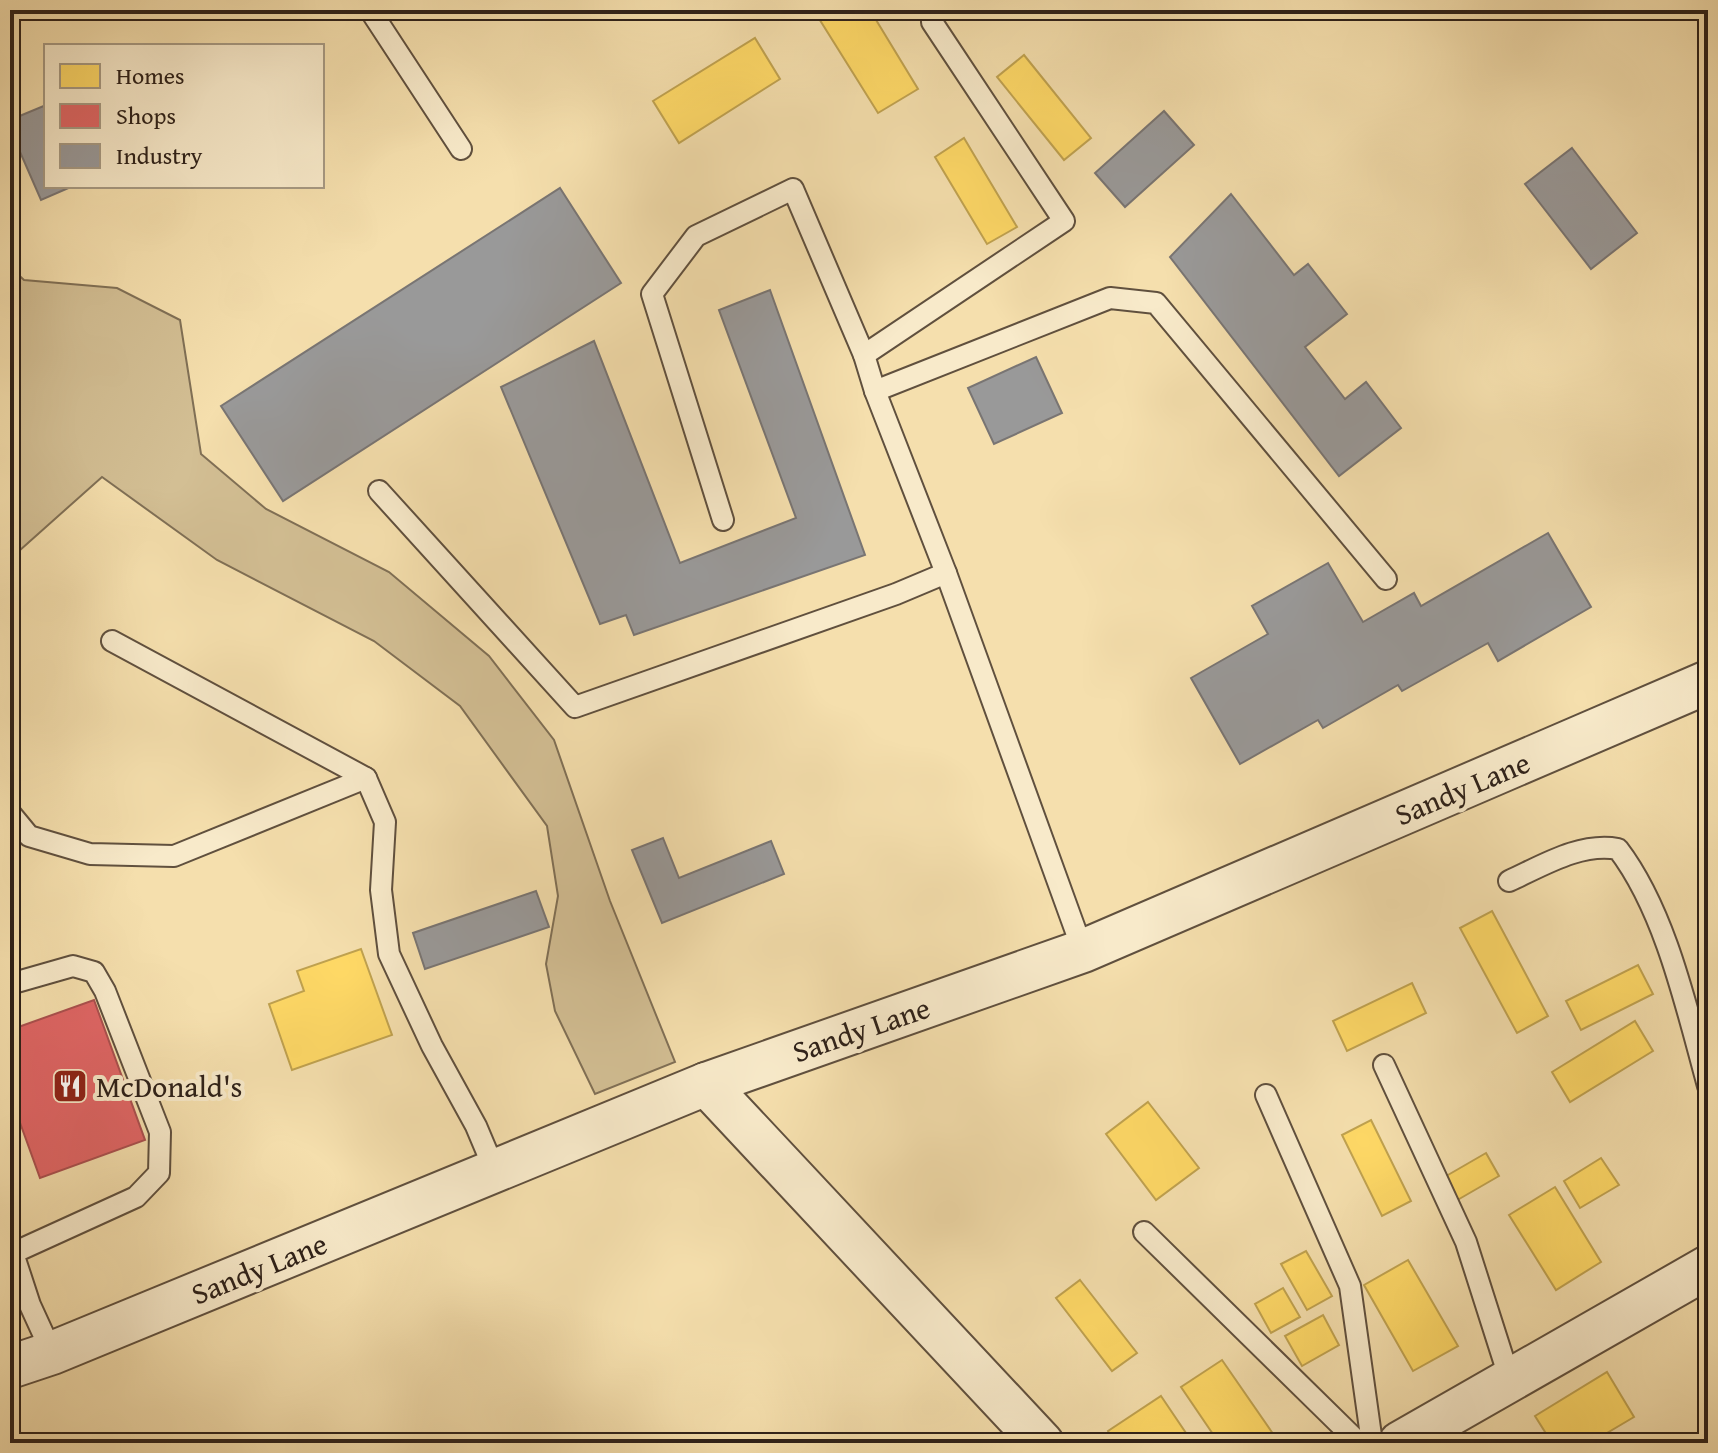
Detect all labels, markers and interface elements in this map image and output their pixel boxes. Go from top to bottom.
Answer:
legend [44,44,324,188]
text: Homes [116,58,185,93]
text: Shops [116,98,176,133]
text: Industry [116,138,203,173]
street label: Sandy Lane [1388,740,1536,836]
street label: Sandy Lane [786,985,936,1073]
place label: McDonald's [96,1064,243,1108]
restaurant icon: McDonald's [51,1067,89,1105]
street label: Sandy Lane [184,1221,334,1315]

